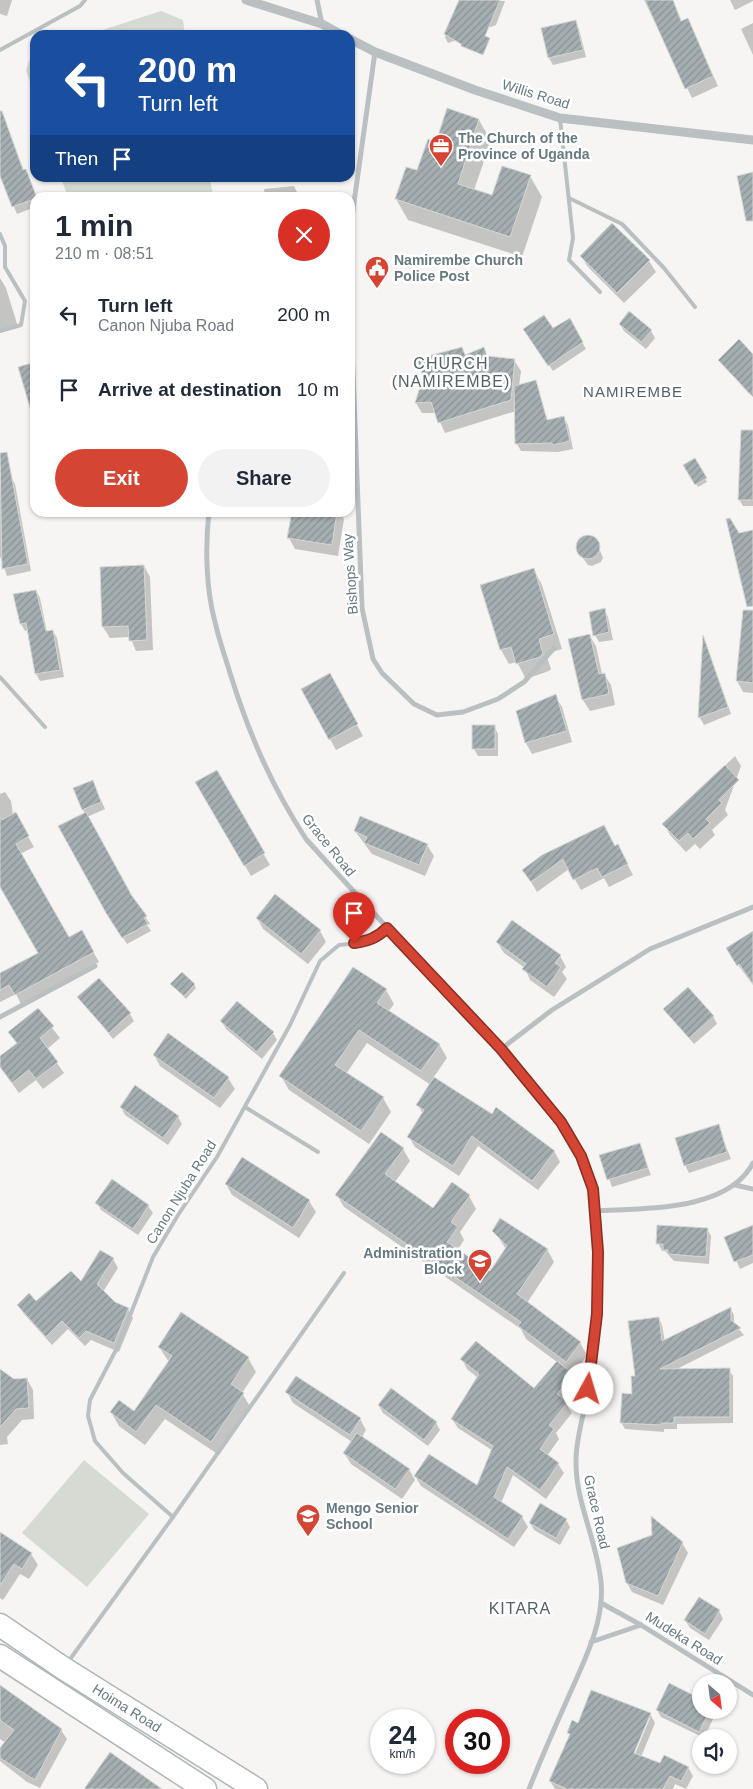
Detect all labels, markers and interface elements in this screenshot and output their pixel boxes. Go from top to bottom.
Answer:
icon: left [55,50,120,115]
text: 200 m [138,50,237,89]
street label: Willis Road [500,76,572,112]
text: Turn left [138,91,218,116]
place label: The Church of the Province of Uganda [458,130,590,162]
office icon: The Church of the Province of Uganda [428,133,454,167]
icon: arrive [108,145,136,173]
text: Then [55,148,98,169]
text: 1 min [55,209,133,242]
button: close [278,209,330,261]
text: 210 m · 08:51 [55,245,154,262]
place label: Namirembe Church Police Post [394,252,523,284]
public building icon: Namirembe Church Police Post [364,255,390,289]
text: Turn left [98,295,173,316]
icon: left [55,301,83,329]
text: 200 m [277,304,330,325]
text: Canon Njuba Road [98,317,234,334]
district label: CHURCH (NAMIREMBE) [392,355,510,390]
icon: arrive [55,376,83,404]
text: Arrive at destination [98,379,282,400]
text: 10 m [297,379,339,400]
district label: NAMIREMBE [583,383,683,400]
button: Exit [55,449,188,507]
button: Share [198,449,330,507]
street label: Bishops Way [339,533,361,615]
street label: Grace Road [299,811,359,879]
pin [333,892,375,943]
icon: arrive [340,899,368,927]
street label: Canon Njuba Road [143,1137,219,1247]
place label: Administration Block [363,1245,462,1277]
school or university icon: Administration Block [467,1248,493,1282]
position arrow [561,1362,613,1414]
street label: Grace Road [581,1473,613,1551]
place label: Mengo Senior School [326,1500,419,1532]
school or university icon: Mengo Senior School [295,1503,321,1537]
district label: KITARA [489,1600,551,1617]
street label: Mudeka Road [643,1608,725,1668]
north arrow [692,1674,738,1719]
map controls [692,1674,737,1774]
street label: Hoima Road [90,1681,164,1735]
speed limit sign: 30 [445,1709,510,1774]
text: 24 [389,1721,416,1749]
button: sound [692,1729,737,1774]
text: km/h [389,1747,416,1761]

